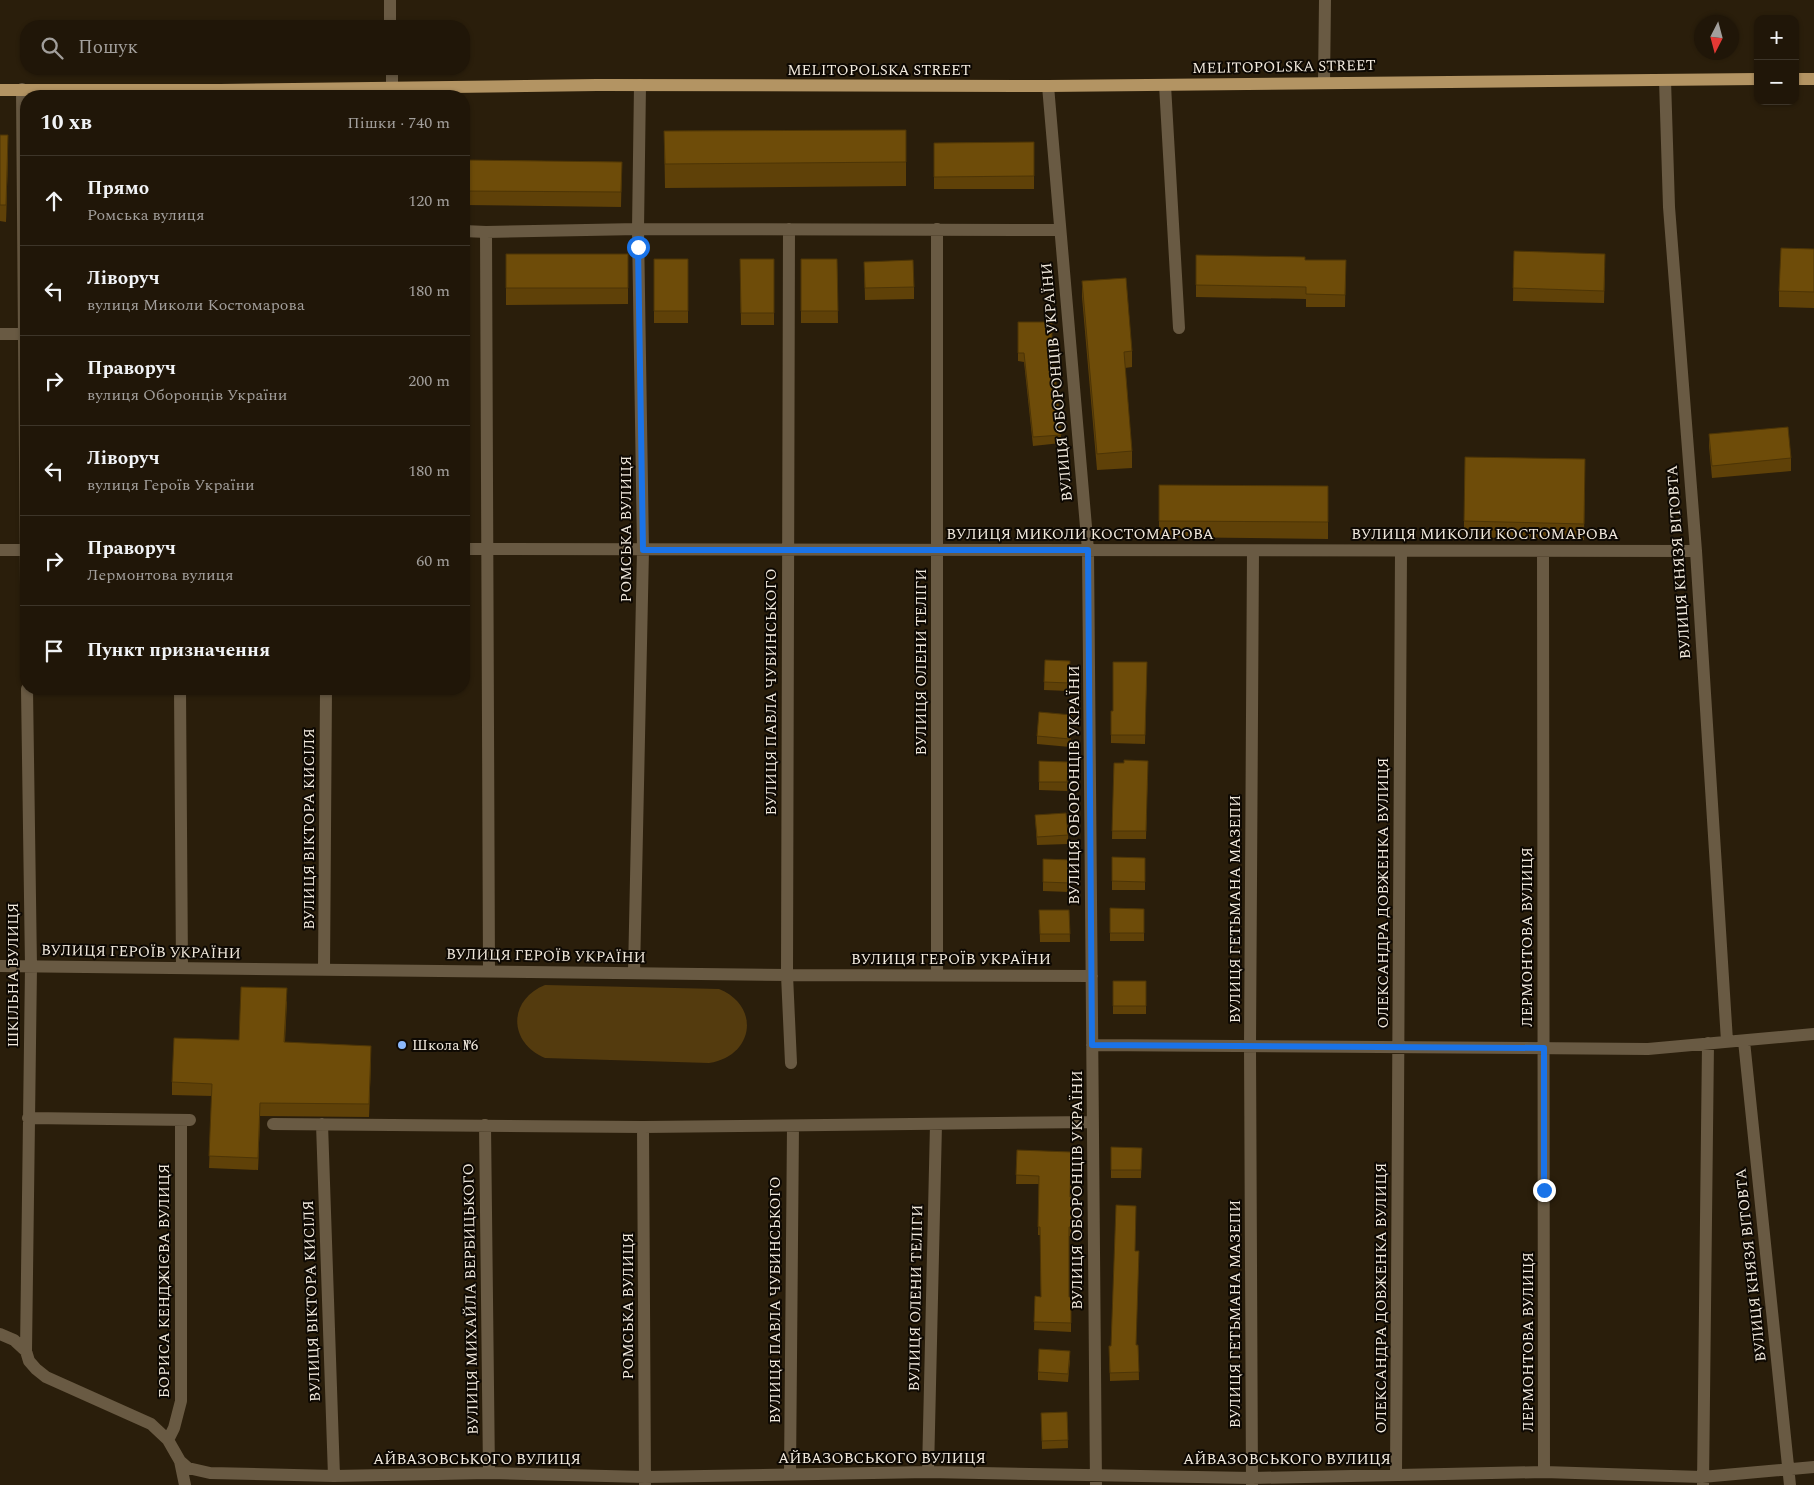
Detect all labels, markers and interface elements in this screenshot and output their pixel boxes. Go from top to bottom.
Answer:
north arrow [1694,15,1739,60]
map controls [1754,15,1799,105]
button: + [1754,15,1799,60]
search box [20,20,470,75]
text: Пошук [78,33,138,62]
icon: search [38,34,66,62]
street label: MELITOPOLSKA STREET [1192,54,1376,80]
street label: MELITOPOLSKA STREET [787,59,971,82]
button: − [1754,60,1799,105]
text: 10 хв [40,107,92,139]
text: Пішки · 740 m [347,111,450,135]
text: Прямо [87,174,149,203]
icon: ahead [40,187,68,215]
text: 120 m [408,189,450,213]
text: Ромська вулиця [87,203,205,227]
route start [627,236,650,259]
street label: ВУЛИЦЯ ОБОРОНЦІВ УКРАЇНИ [1035,262,1079,502]
text: Ліворуч [87,264,160,293]
icon: left [40,277,68,305]
text: 180 m [408,279,450,303]
text: вулиця Миколи Костомарова [87,293,305,317]
text: Праворуч [87,354,176,383]
icon: right [40,367,68,395]
text: 200 m [408,369,450,393]
text: вулиця Оборонців України [87,383,287,407]
text: Ліворуч [87,444,160,473]
street label: РОМСЬКА ВУЛИЦЯ [615,456,638,602]
icon: left [40,457,68,485]
text: 180 m [408,459,450,483]
street label: ВУЛИЦЯ КНЯЗЯ ВІТОВТА [1661,464,1697,660]
text: вулиця Героїв України [87,473,255,497]
street label: ВУЛИЦЯ МИКОЛИ КОСТОМАРОВА [946,523,1214,546]
street label: ВУЛИЦЯ МИКОЛИ КОСТОМАРОВА [1351,523,1619,546]
text: Праворуч [87,534,176,563]
icon: right [40,547,68,575]
text: 60 m [416,549,450,573]
text: Лермонтова вулиця [87,563,234,587]
street label: ВУЛИЦЯ ПАВЛА ЧУБИНСЬКОГО [760,568,783,816]
street label: ВУЛИЦЯ ОЛЕНИ ТЕЛІГИ [910,568,933,756]
text: Пункт призначення [87,636,270,665]
icon: arrive [40,637,68,665]
street label: ВУЛИЦЯ ОБОРОНЦІВ УКРАЇНИ [1063,665,1086,905]
street label: ВУЛИЦЯ ВІКТОРА КИСІЛЯ [298,728,321,930]
street label: ОЛЕКСАНДРА ДОВЖЕНКА ВУЛИЦЯ [1372,758,1395,1028]
street label: ВУЛИЦЯ ГЕТЬМАНА МАЗЕПИ [1224,795,1247,1023]
street label: ЛЕРМОНТОВА ВУЛИЦЯ [1516,847,1539,1027]
street label: ШКІЛЬНА ВУЛИЦЯ [2,902,25,1048]
street label: ВУЛИЦЯ ГЕРОЇВ УКРАЇНИ [41,939,241,965]
street label: ВУЛИЦЯ ГЕРОЇВ УКРАЇНИ [446,943,646,969]
street label: ВУЛИЦЯ ГЕРОЇВ УКРАЇНИ [851,948,1051,971]
place label: Школа №6 [412,1034,479,1057]
marker: Школа №6 [396,1039,408,1051]
street label: ВУЛИЦЯ ОБОРОНЦІВ УКРАЇНИ [1066,1070,1089,1310]
street label: ВУЛИЦЯ МИХАЙЛА ВЕРБИЦЬКОГО [457,1163,485,1435]
street label: ОЛЕКСАНДРА ДОВЖЕНКА ВУЛИЦЯ [1370,1163,1393,1433]
street label: БОРИСА КЕНДЖІЄВА ВУЛИЦЯ [153,1164,176,1398]
street label: ВУЛИЦЯ КНЯЗЯ ВІТОВТА [1729,1167,1773,1363]
street label: ВУЛИЦЯ ПАВЛА ЧУБИНСЬКОГО [764,1176,787,1424]
route end [1533,1179,1556,1202]
street label: ВУЛИЦЯ ВІКТОРА КИСІЛЯ [297,1200,327,1402]
street label: ВУЛИЦЯ ГЕТЬМАНА МАЗЕПИ [1224,1200,1247,1428]
street label: ВУЛИЦЯ ОЛЕНИ ТЕЛІГИ [903,1204,929,1392]
street label: РОМСЬКА ВУЛИЦЯ [617,1233,640,1379]
street label: ЛЕРМОНТОВА ВУЛИЦЯ [1517,1252,1540,1432]
street label: АЙВАЗОВСЬКОГО ВУЛИЦЯ [778,1447,986,1470]
street label: АЙВАЗОВСЬКОГО ВУЛИЦЯ [373,1448,581,1471]
street label: АЙВАЗОВСЬКОГО ВУЛИЦЯ [1183,1448,1391,1471]

